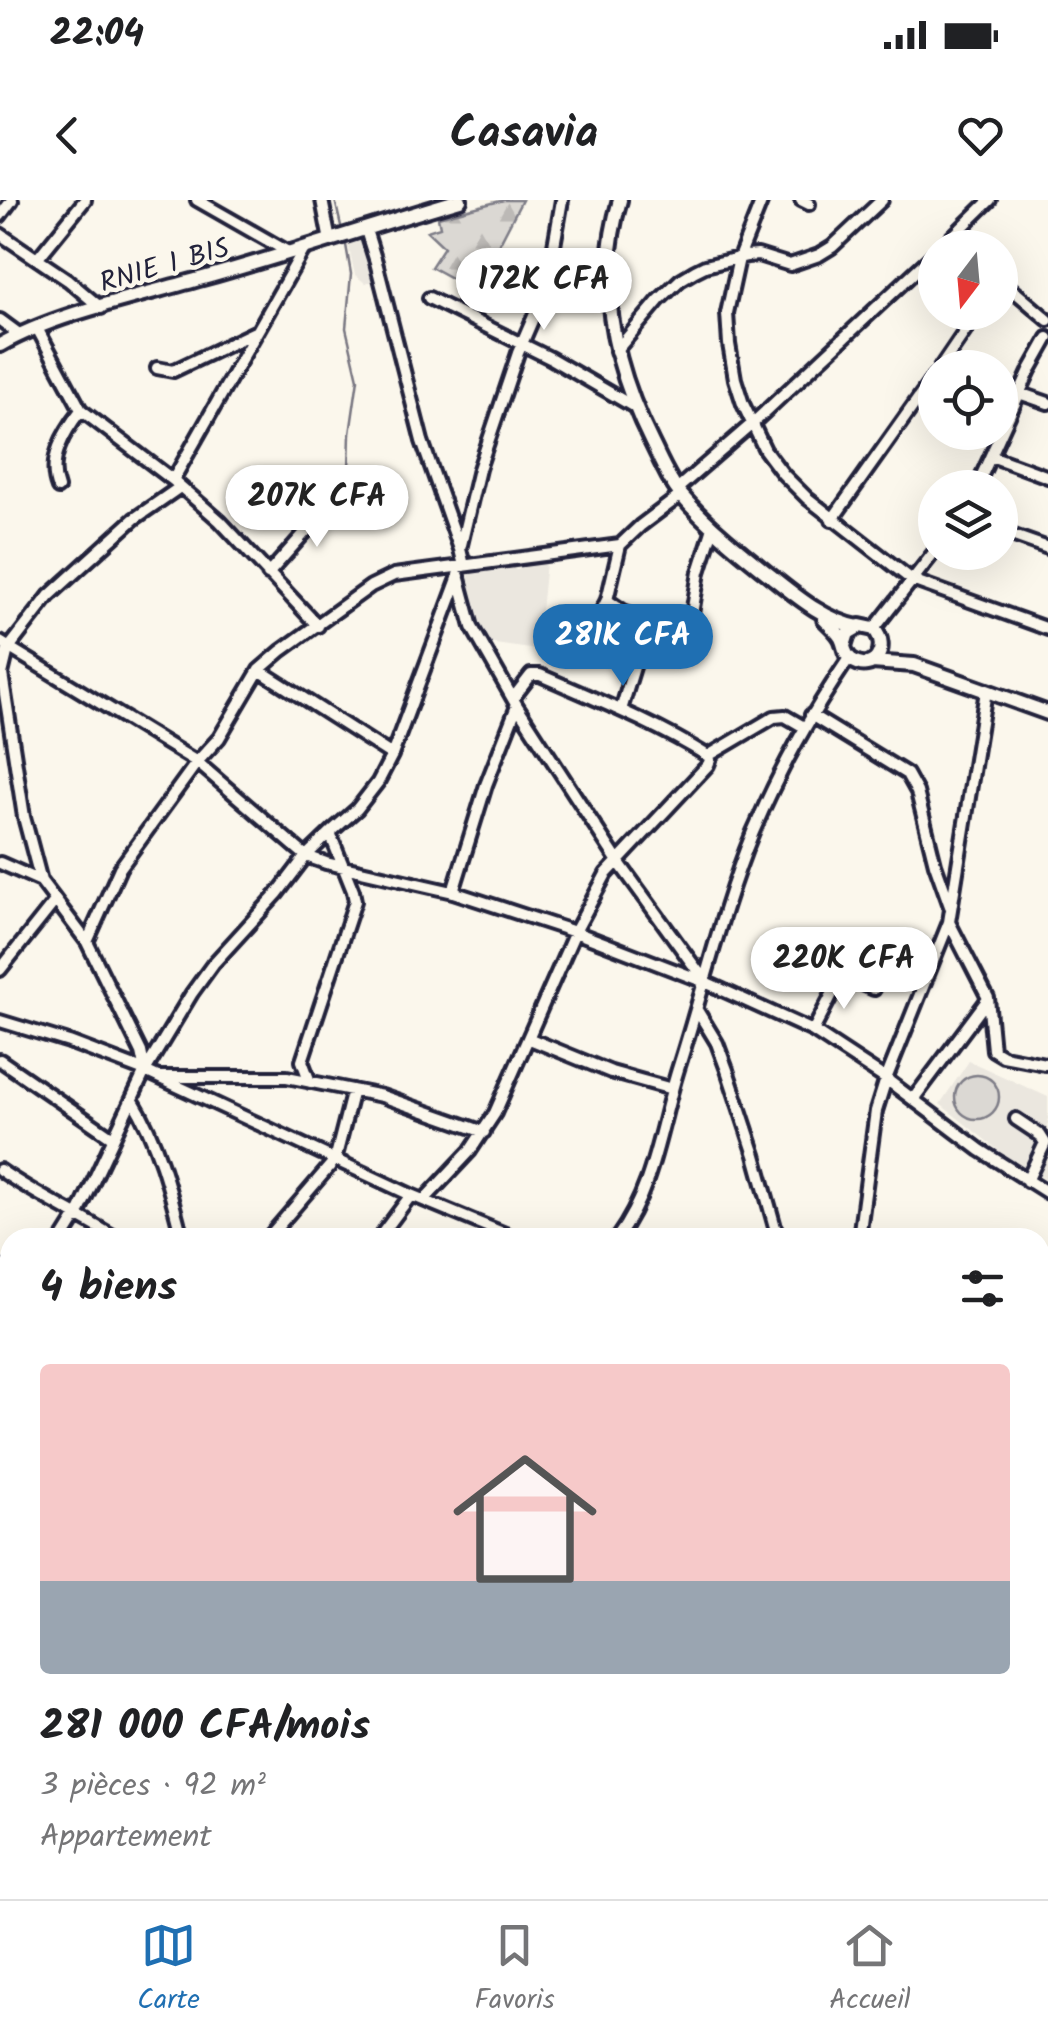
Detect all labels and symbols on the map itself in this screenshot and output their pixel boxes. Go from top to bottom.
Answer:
street label: RNIE 1 BIS [95,226,235,306]
north arrow [918,230,1018,330]
pin: 172K CFA [441,248,647,333]
pin: 207K CFA [214,465,420,550]
pin: 281K CFA [520,604,726,689]
pin: 220K CFA [741,927,947,1012]

